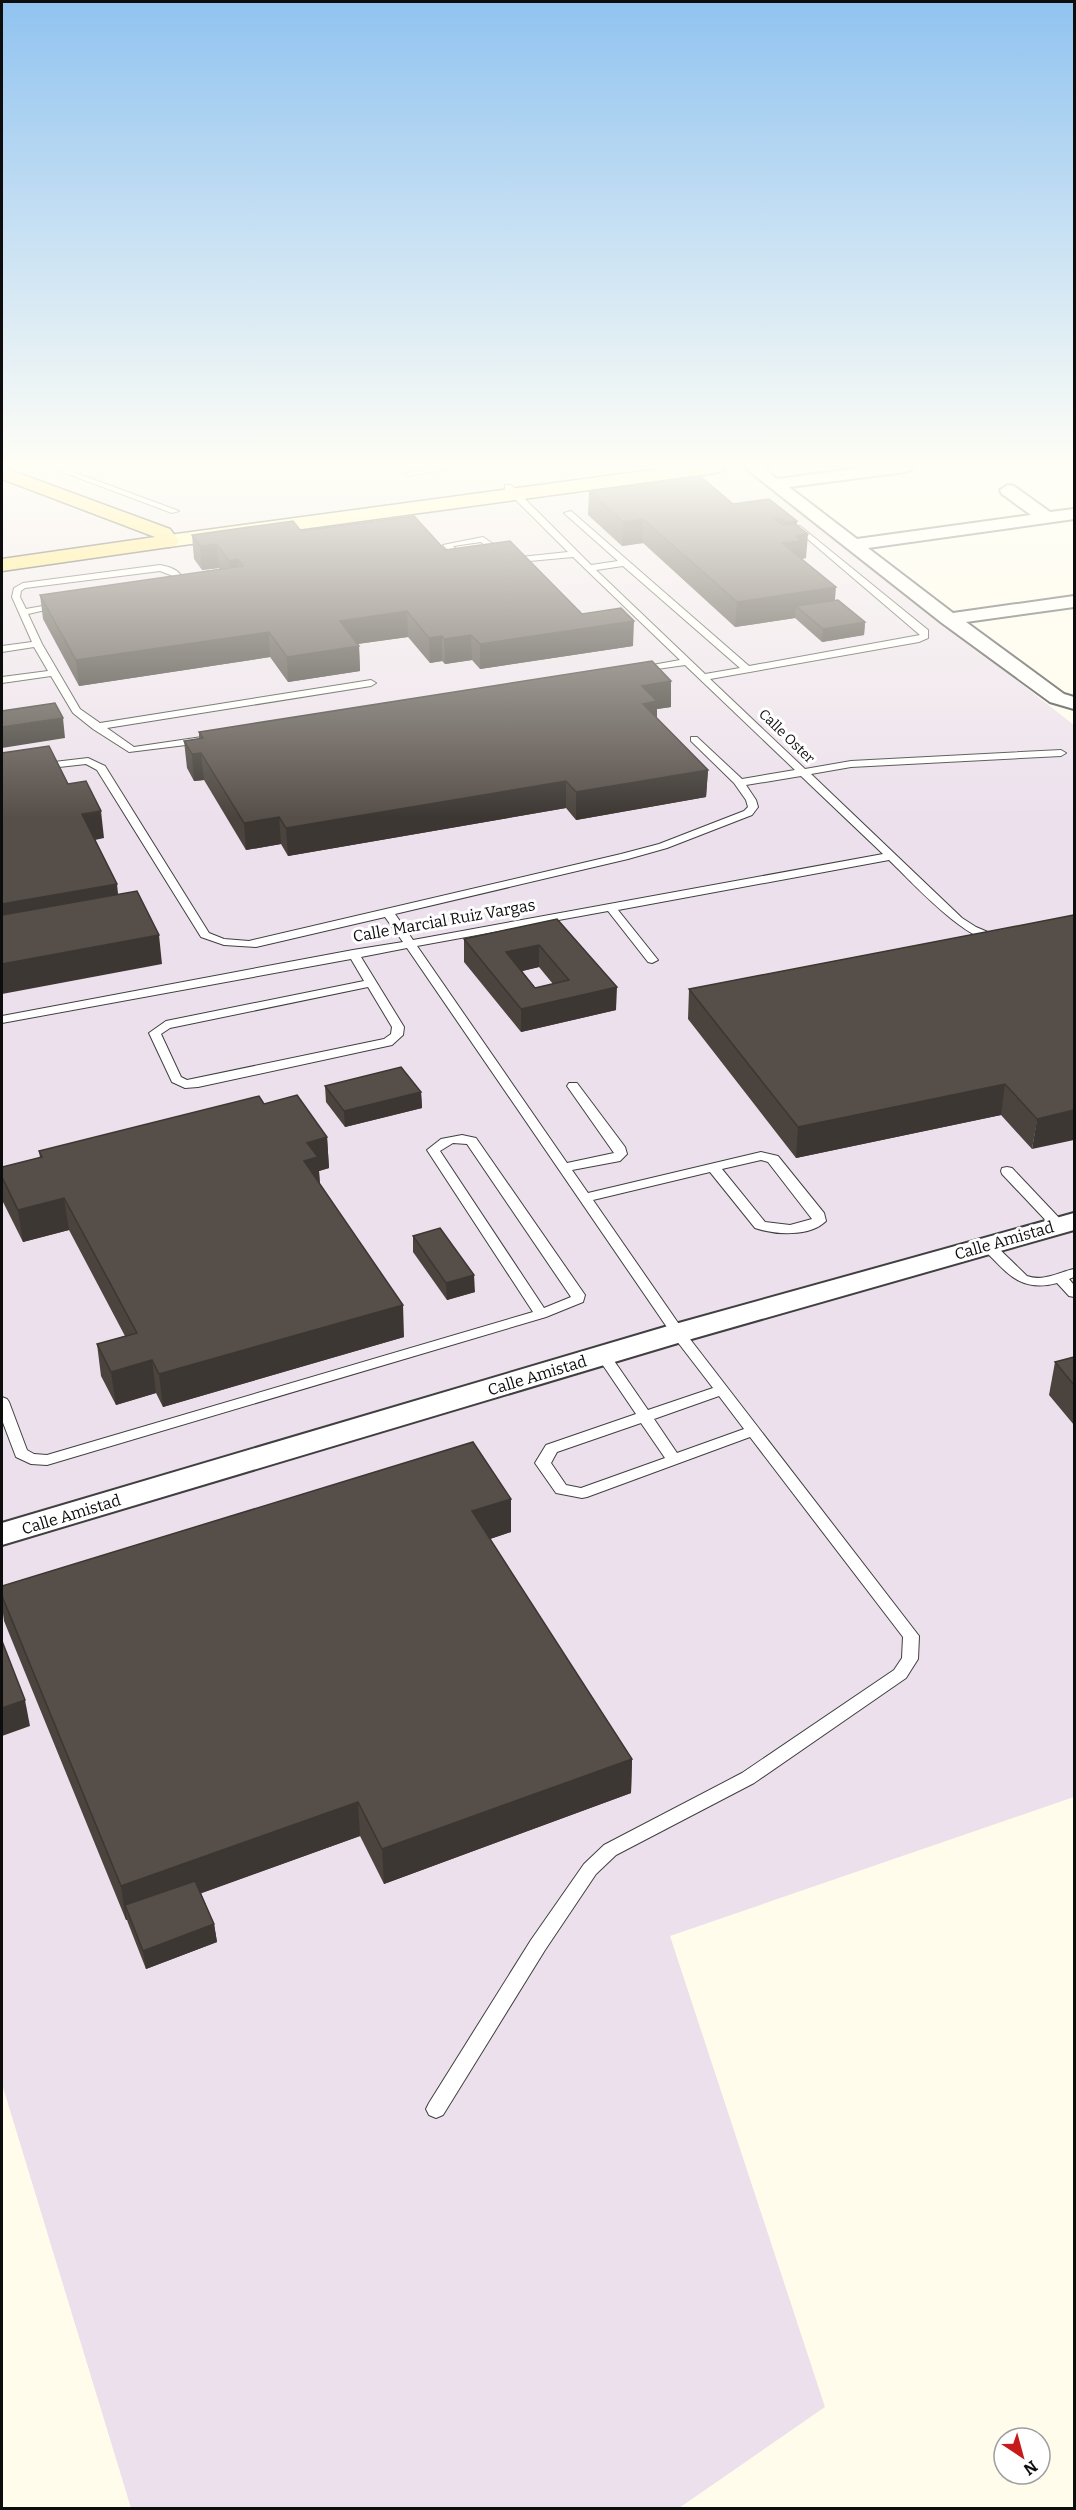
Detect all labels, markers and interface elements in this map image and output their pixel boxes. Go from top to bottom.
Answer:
street label: Calle Oster [755,706,818,767]
street label: Calle Marcial Ruiz Vargas [351,895,537,946]
street label: Calle Amistad [952,1217,1056,1264]
street label: Calle Amistad [485,1351,589,1400]
street label: Calle Amistad [19,1490,123,1539]
north arrow [992,2426,1052,2486]
text: N [1020,2456,1041,2479]

